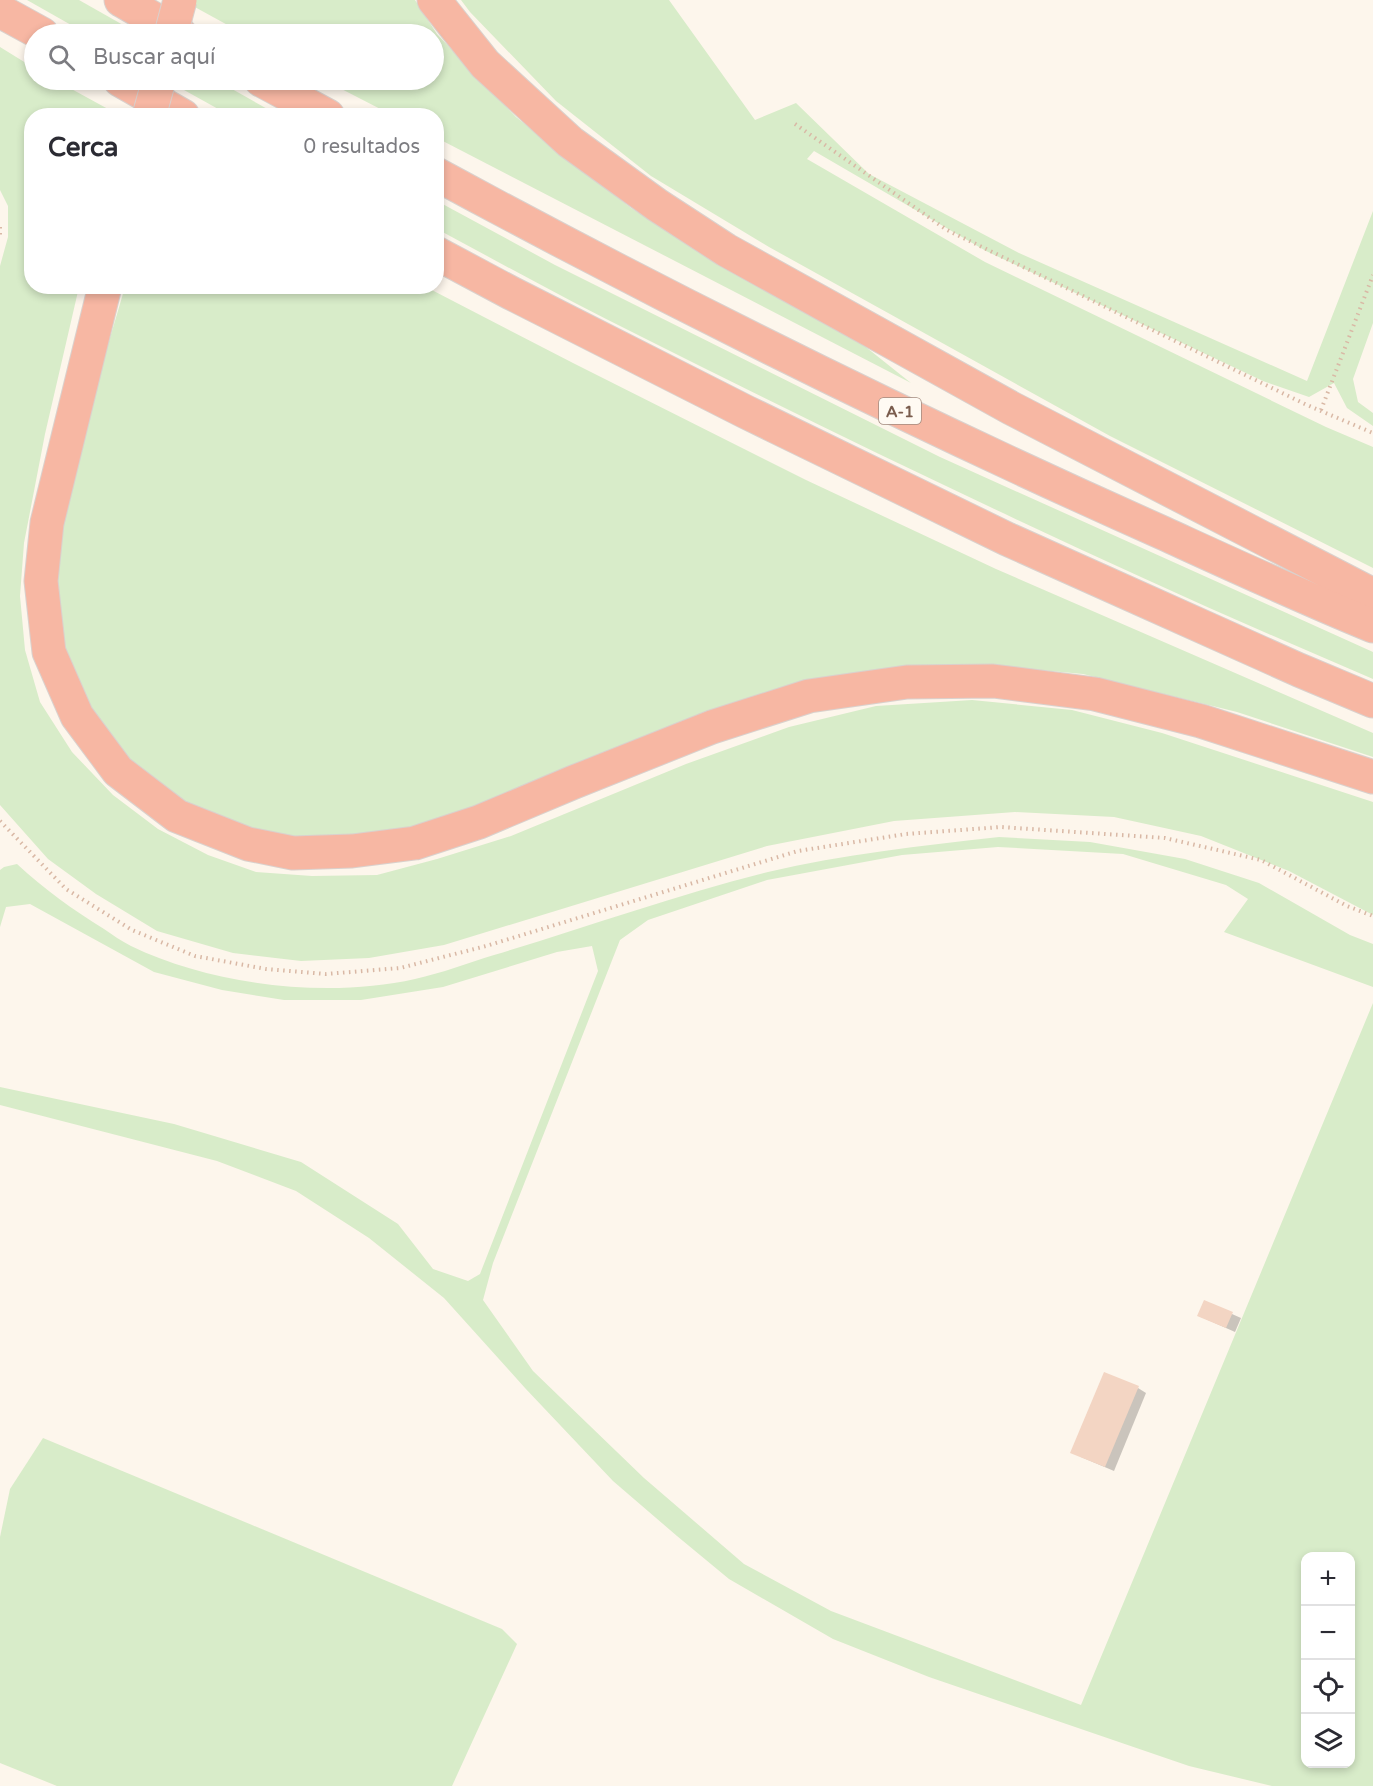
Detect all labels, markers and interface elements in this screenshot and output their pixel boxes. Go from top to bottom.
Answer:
search box [24,24,444,90]
icon: search [45,41,78,74]
text: Buscar aquí [93,44,215,70]
text: Cerca [48,132,118,163]
text: 0 resultados [304,135,420,159]
road number: A-1 [879,398,921,424]
map controls [1301,1552,1355,1768]
button: + [1301,1552,1355,1606]
button: − [1301,1606,1355,1660]
button: locate [1301,1660,1355,1714]
button: layers [1301,1714,1355,1768]

